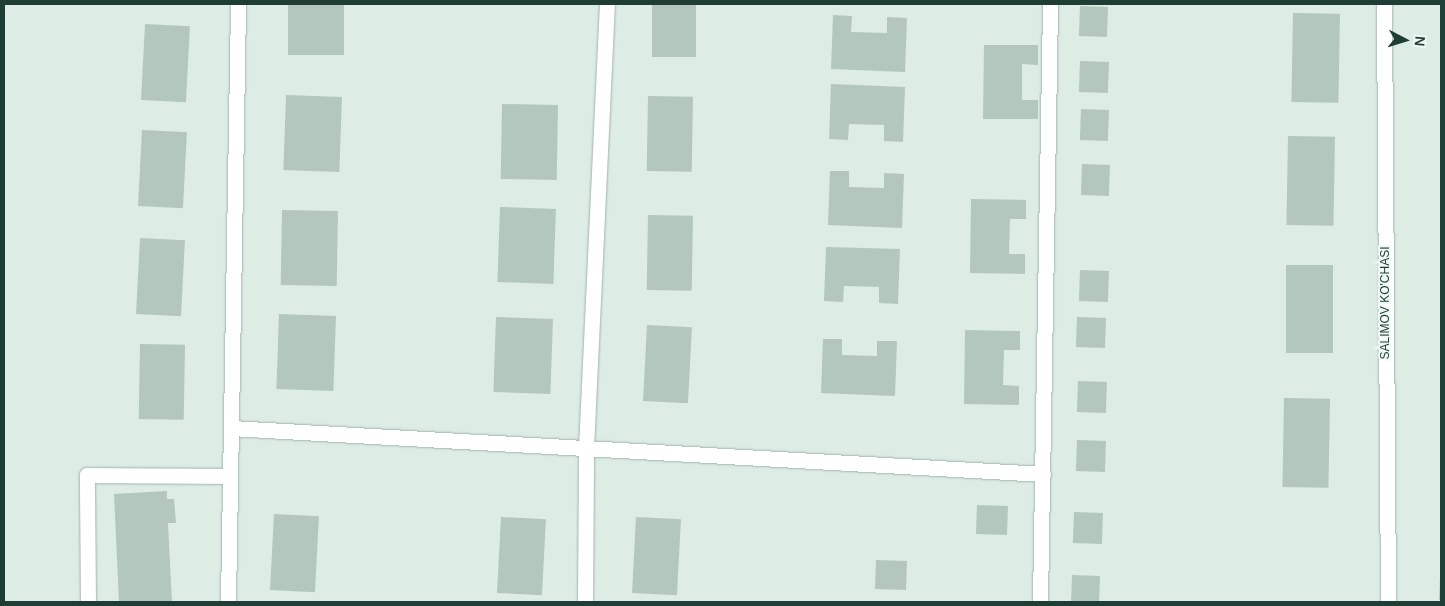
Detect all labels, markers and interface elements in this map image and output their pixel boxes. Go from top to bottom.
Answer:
north arrow [1380,15,1430,65]
text: N [1412,36,1428,47]
street label: SALIMOV KO'CHASI [1379,247,1393,359]

